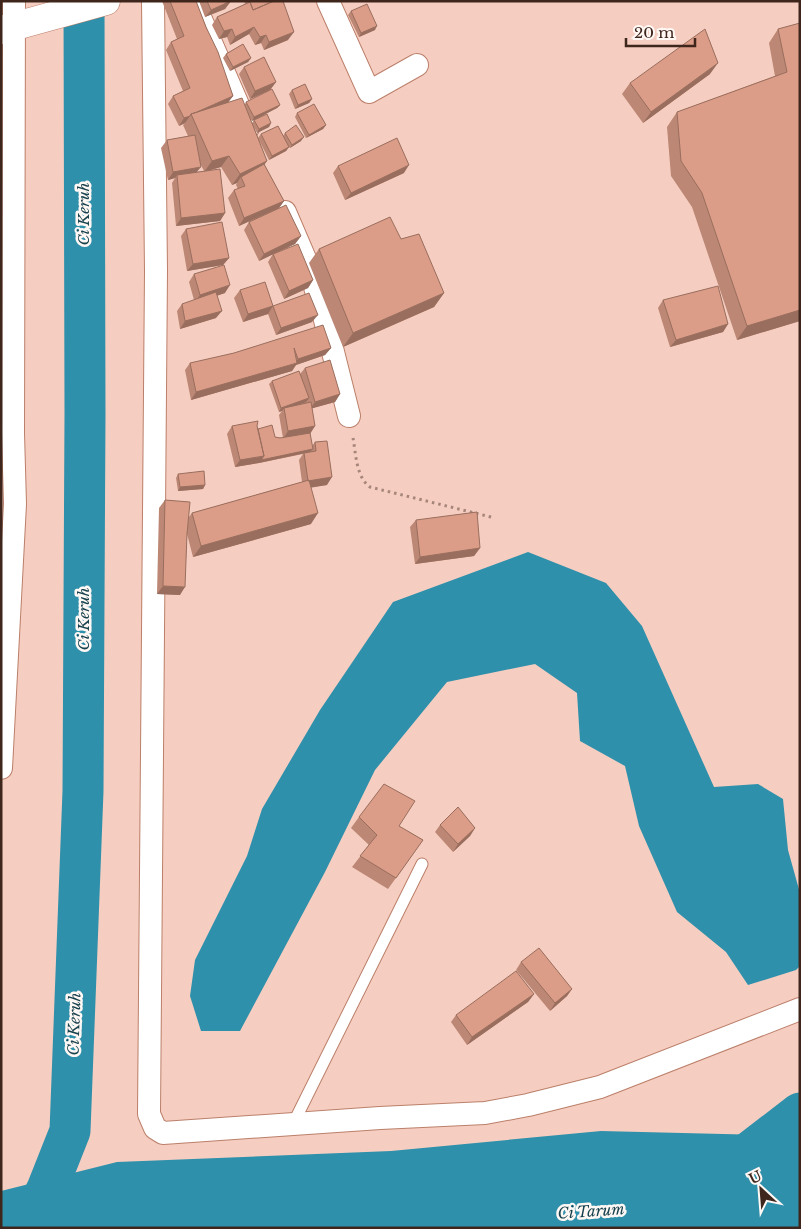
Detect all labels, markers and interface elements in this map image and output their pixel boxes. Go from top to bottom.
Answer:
scale bar [626,15,695,47]
text: 20 m [634,23,674,42]
water label: Ci Keruh [74,182,93,245]
water label: Ci Keruh [74,587,93,650]
water label: Ci Keruh [63,992,85,1056]
north arrow [736,1164,786,1214]
text: U [746,1166,765,1188]
water label: Ci Tarum [557,1199,625,1223]

